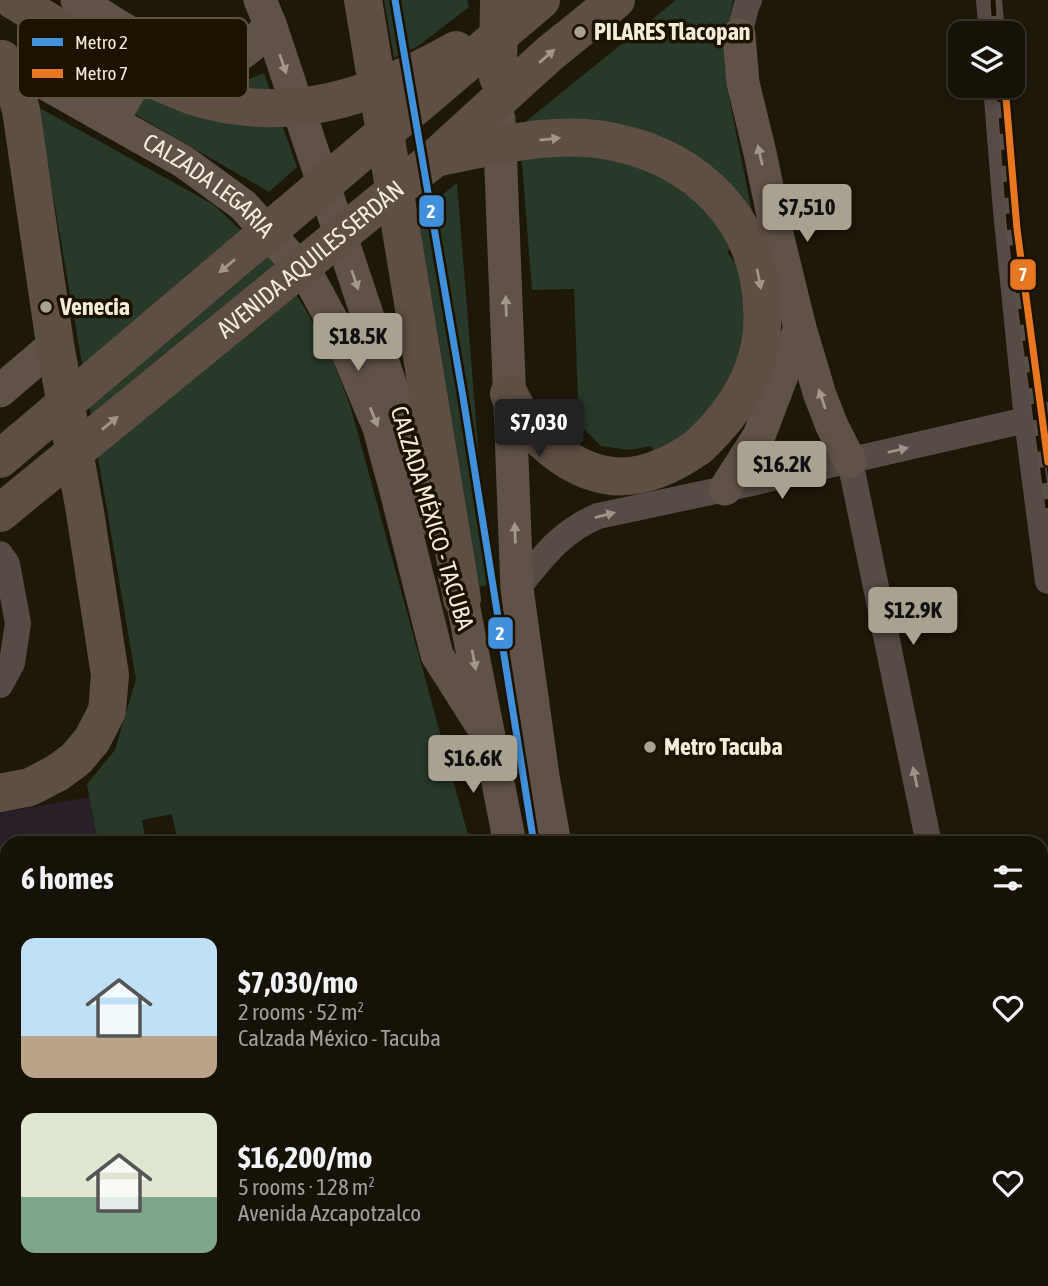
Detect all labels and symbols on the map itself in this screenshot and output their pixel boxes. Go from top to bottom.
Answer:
legend [18,18,248,98]
place label: PILARES Tlacopan [594,18,750,45]
marker: PILARES Tlacopan [572,24,588,40]
text: Metro 2 [75,31,128,53]
one-way arrow [538,49,555,64]
one-way arrow [278,54,289,75]
text: Metro 7 [75,62,128,84]
street label: CALZADA LEGARIA [139,128,280,243]
one-way arrow [540,133,562,144]
one-way arrow [755,144,766,166]
street label: AVENIDA AQUILES SERDÁN [212,175,409,343]
pin: $7,510 [750,184,864,244]
line badge: 2 [418,194,445,228]
text: 2 [427,200,436,222]
one-way arrow [218,258,236,274]
line badge: 7 [1009,258,1037,291]
text: 7 [1019,263,1028,285]
one-way arrow [753,268,764,290]
one-way arrow [351,270,361,291]
place label: Venecia [59,293,130,320]
one-way arrow [500,295,511,317]
marker: Venecia [38,299,54,315]
pin: $18.5K [301,314,415,373]
one-way arrow [816,389,827,410]
pin: $7,030 [482,400,596,459]
street label: CALZADA MÉXICO - TACUBA [386,403,479,633]
one-way arrow [369,406,380,427]
one-way arrow [101,416,118,431]
pin: $16.2K [725,442,839,501]
one-way arrow [888,444,910,455]
one-way arrow [594,509,616,520]
one-way arrow [509,522,520,544]
pin: $12.9K [856,588,970,647]
line badge: 2 [487,616,514,650]
text: 2 [496,622,505,644]
one-way arrow [469,649,480,671]
place label: Metro Tacuba [664,733,783,760]
pin: $16.6K [416,736,530,795]
marker: Metro Tacuba [642,739,658,755]
one-way arrow [910,766,921,788]

